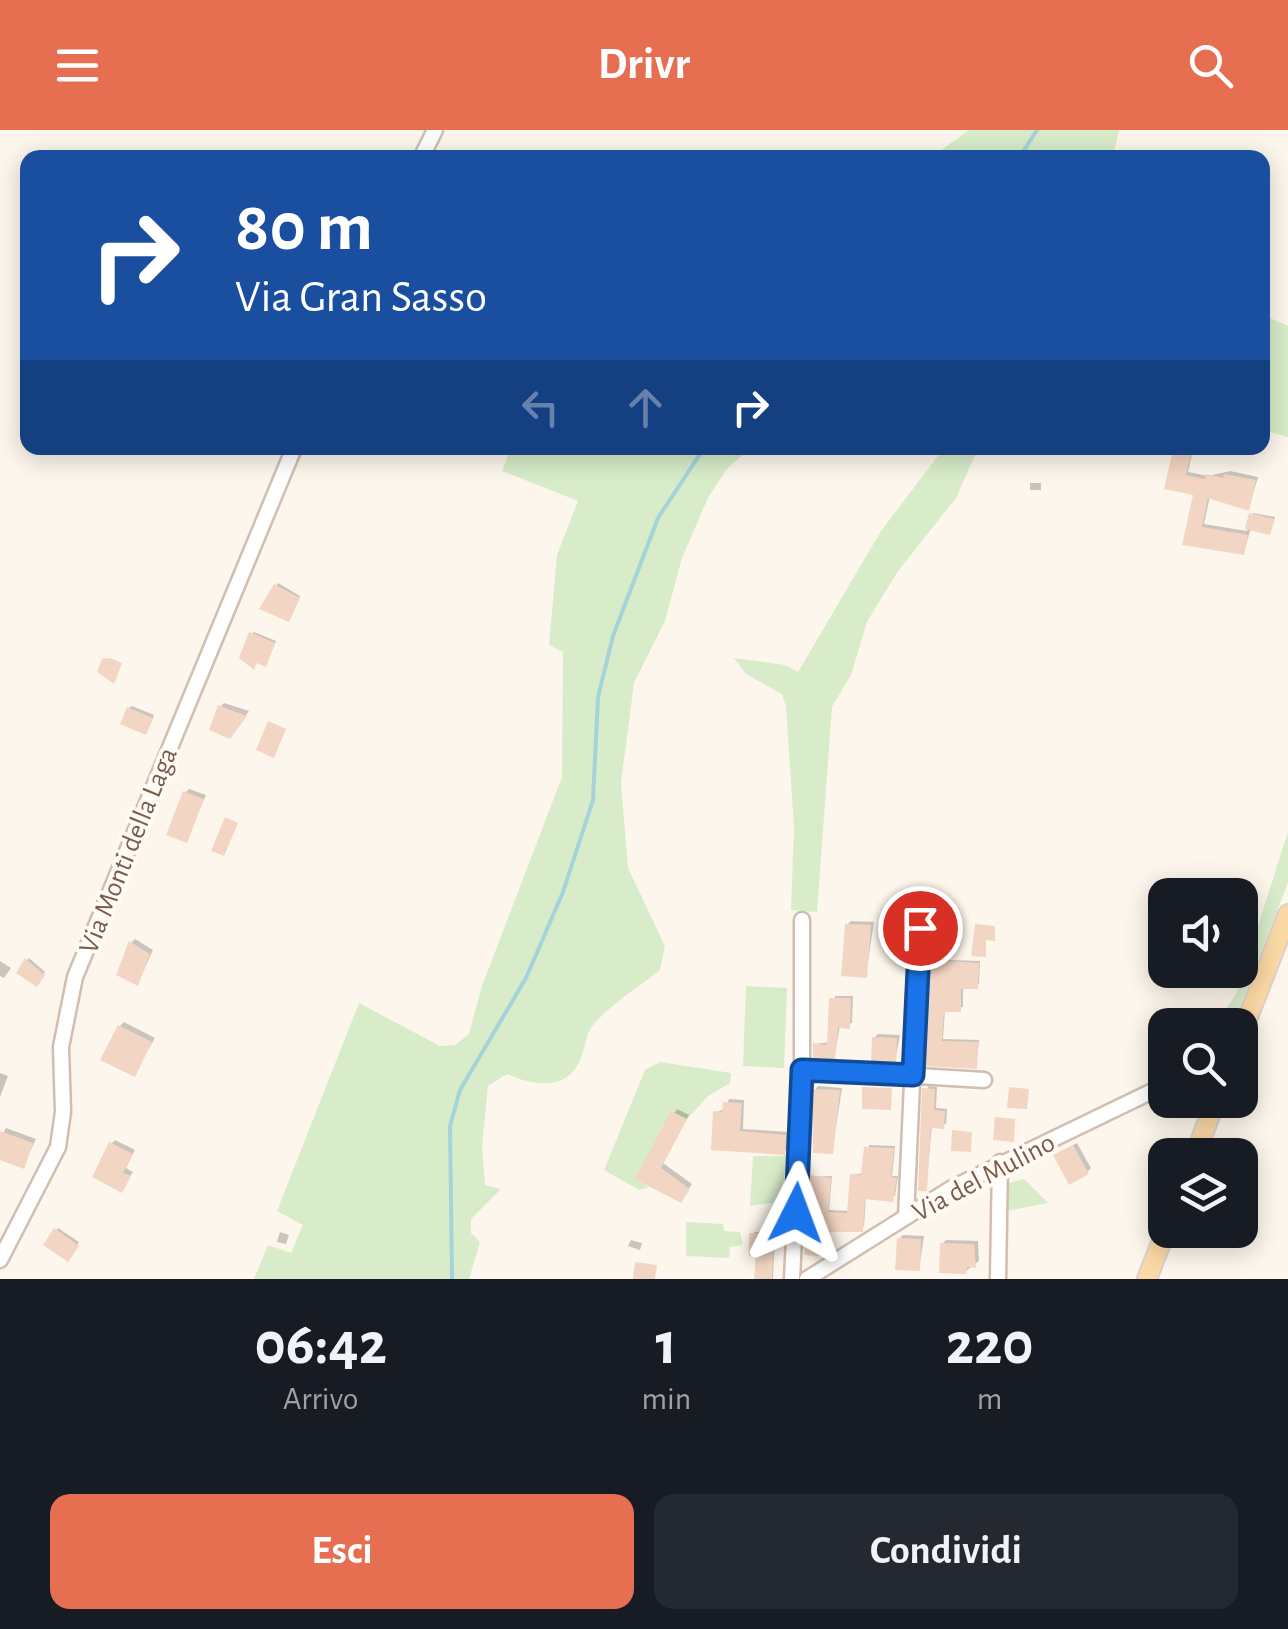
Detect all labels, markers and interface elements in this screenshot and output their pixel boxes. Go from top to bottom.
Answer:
icon: menu [50,38,105,93]
icon: search [1183,38,1238,93]
text: Drivr [598,42,690,87]
icon: right [70,190,200,320]
text: 80 m [235,193,373,263]
text: Via Gran Sasso [235,275,487,320]
icon: left [513,380,568,435]
icon: ahead [618,380,673,435]
icon: right [723,380,778,435]
street label: Via Monti della Laga [75,744,183,958]
map controls [1148,878,1258,1248]
button: sound [1148,878,1258,988]
pin [878,886,963,971]
icon: arrive [893,901,948,956]
button: search [1148,1008,1258,1118]
street label: Via del Mulino [908,1129,1060,1227]
button: layers [1148,1138,1258,1248]
position arrow [744,1161,848,1265]
text: 06:42 [254,1315,387,1375]
text: 1 [656,1315,677,1375]
text: 220 [946,1315,1034,1375]
text: Arrivo [283,1383,358,1415]
text: min [641,1383,691,1415]
text: m [977,1383,1002,1415]
button: Esci [50,1494,634,1609]
button: Condividi [654,1494,1238,1609]

